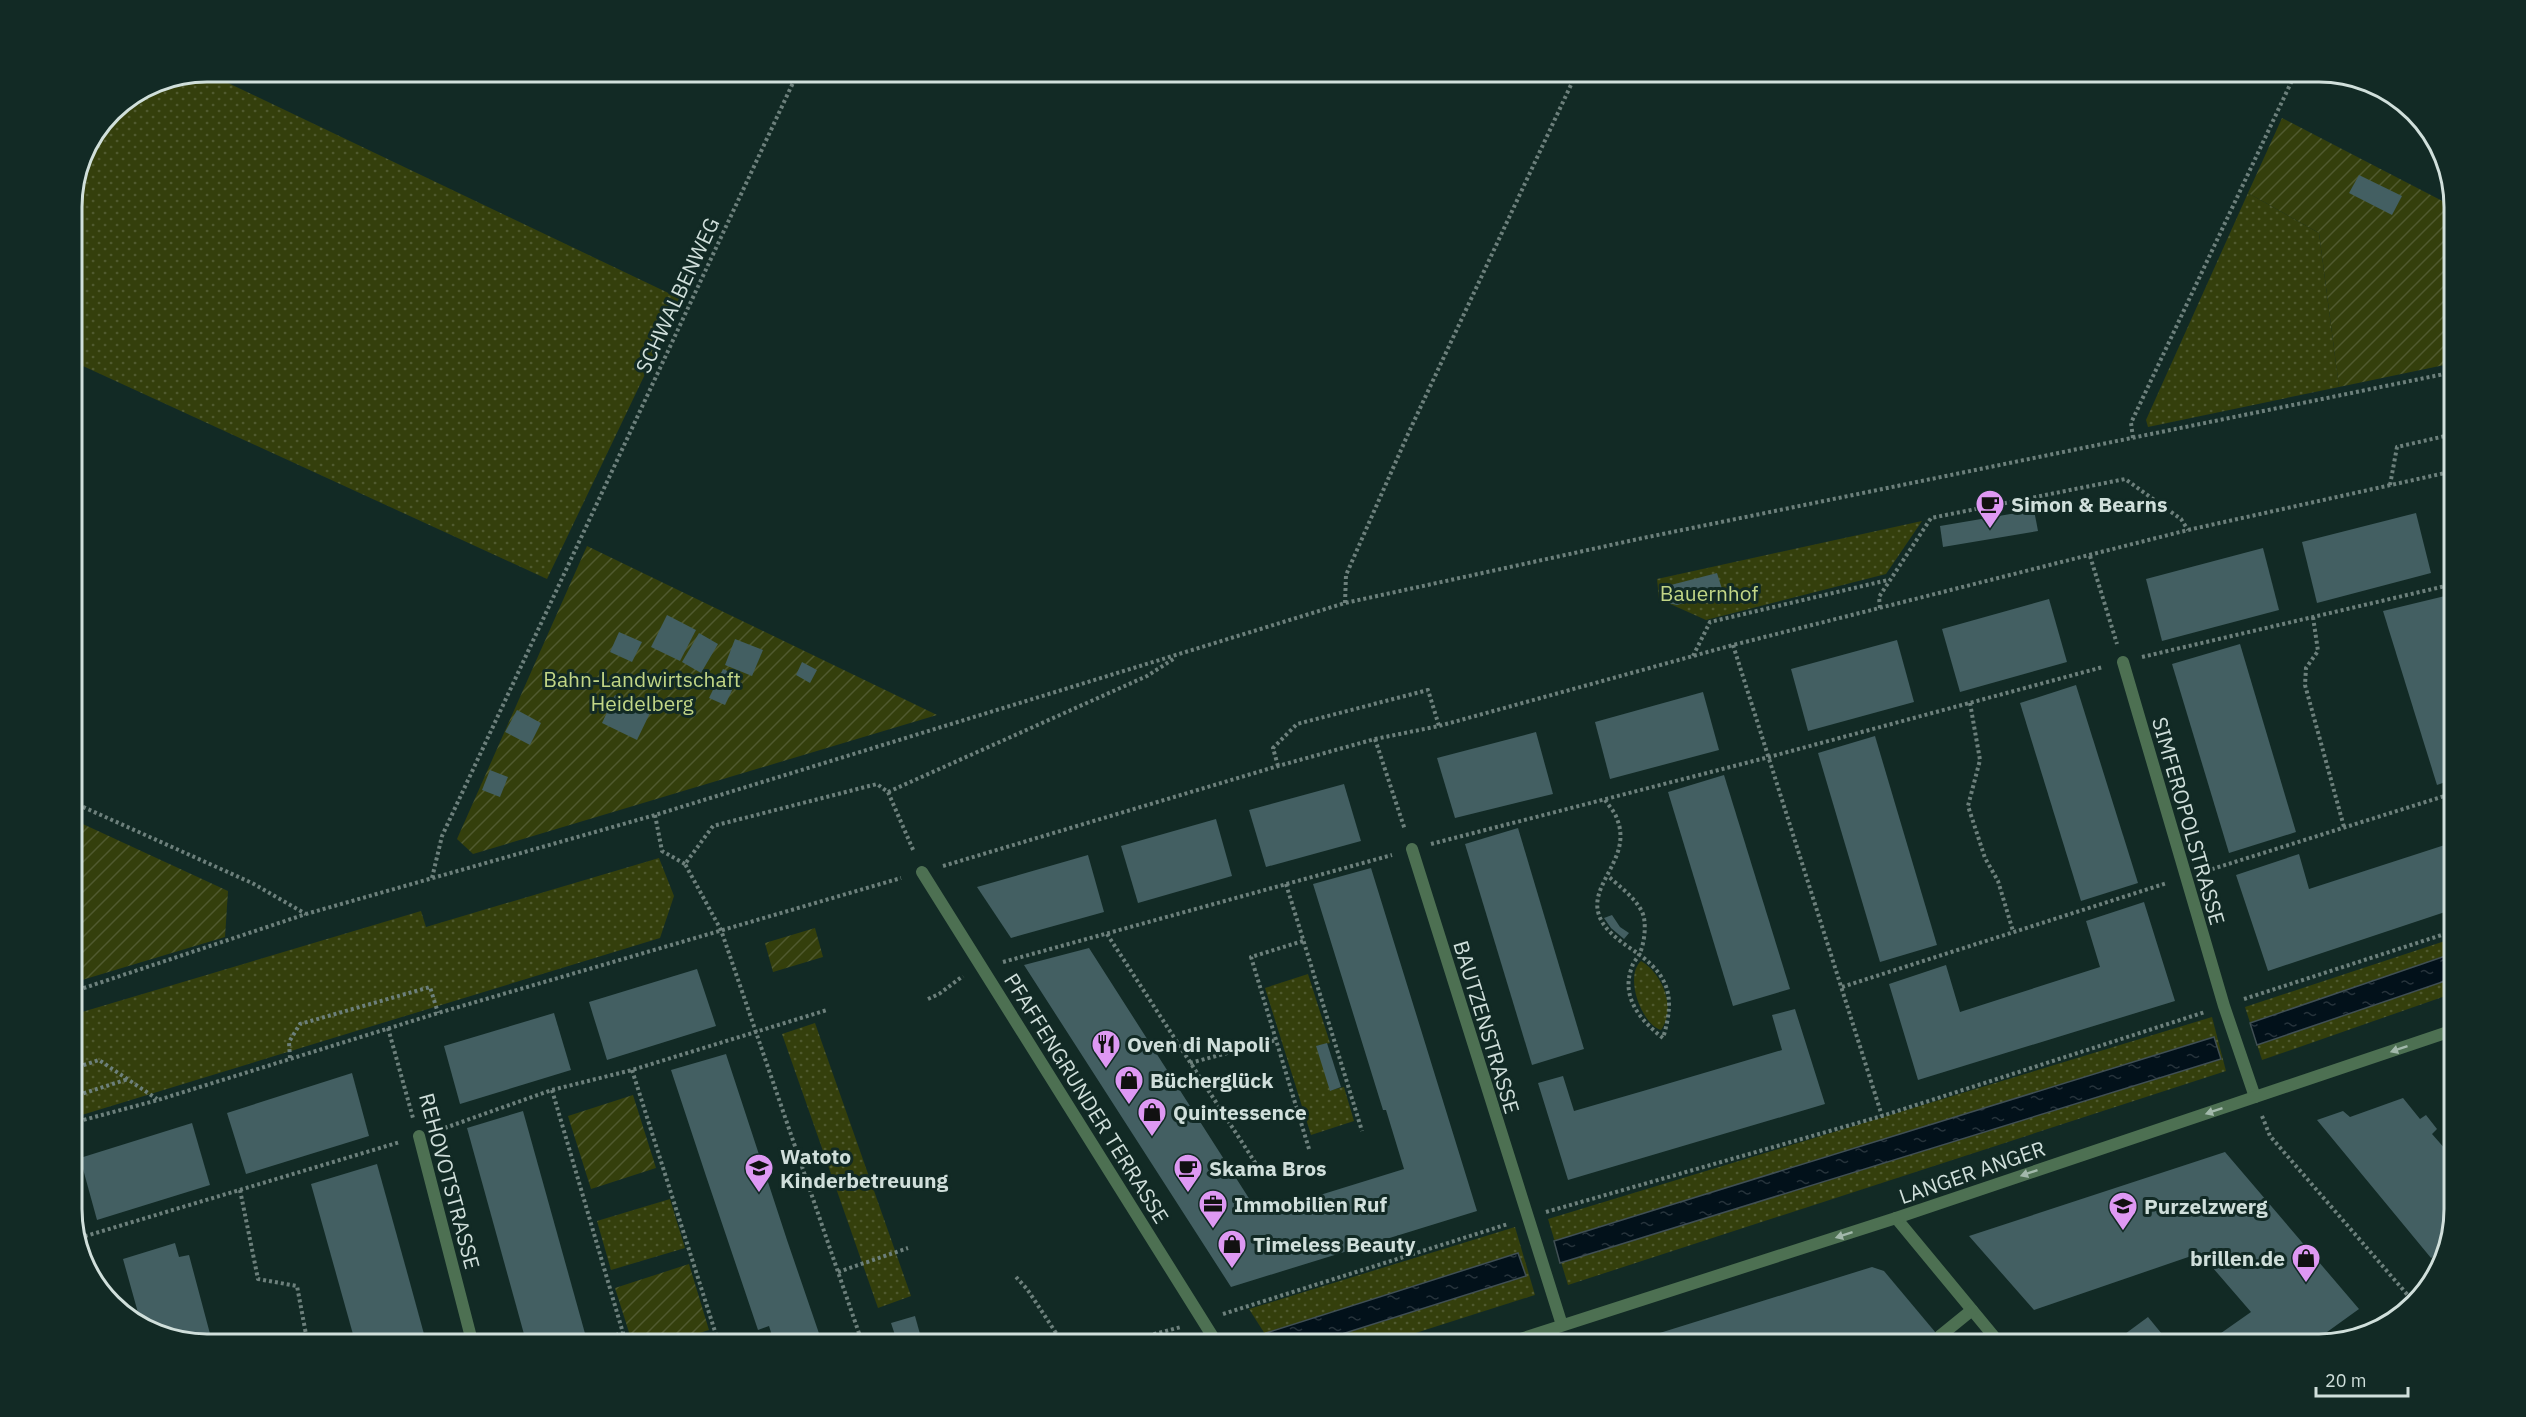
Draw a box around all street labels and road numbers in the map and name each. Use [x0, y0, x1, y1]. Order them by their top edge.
street label: SCHWALBENWEG [629, 212, 725, 378]
street label: SIMFEROPOLSTRASSE [2146, 714, 2232, 928]
street label: BAUTZENSTRASSE [1447, 937, 1527, 1117]
street label: PFAFFENGRUNDER TERRASSE [998, 968, 1176, 1228]
street label: REHOVOTSTRASSE [413, 1090, 487, 1272]
street label: LANGER ANGER [1895, 1134, 2049, 1210]

